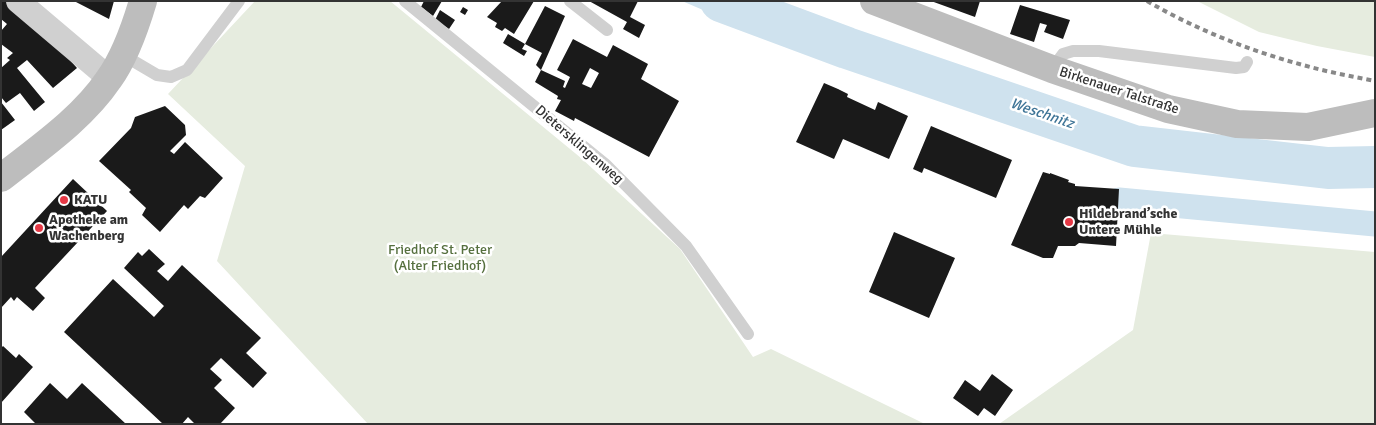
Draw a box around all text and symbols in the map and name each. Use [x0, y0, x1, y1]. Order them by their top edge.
street label: Birkenauer Talstraße [1057, 64, 1181, 118]
water label: Weschnitz [1008, 95, 1076, 133]
street label: Dietersklingenweg [531, 102, 627, 188]
place label: KATU [74, 192, 107, 208]
marker: KATU [58, 194, 70, 206]
place label: Hildebrand’sche Untere Mühle [1079, 206, 1177, 238]
place label: Apotheke am Wachenberg [49, 212, 128, 244]
marker: Hildebrand’sche Untere Mühle [1063, 216, 1075, 228]
marker: Apotheke am Wachenberg [33, 222, 45, 234]
park label: Friedhof St. Peter (Alter Friedhof) [388, 242, 492, 274]

